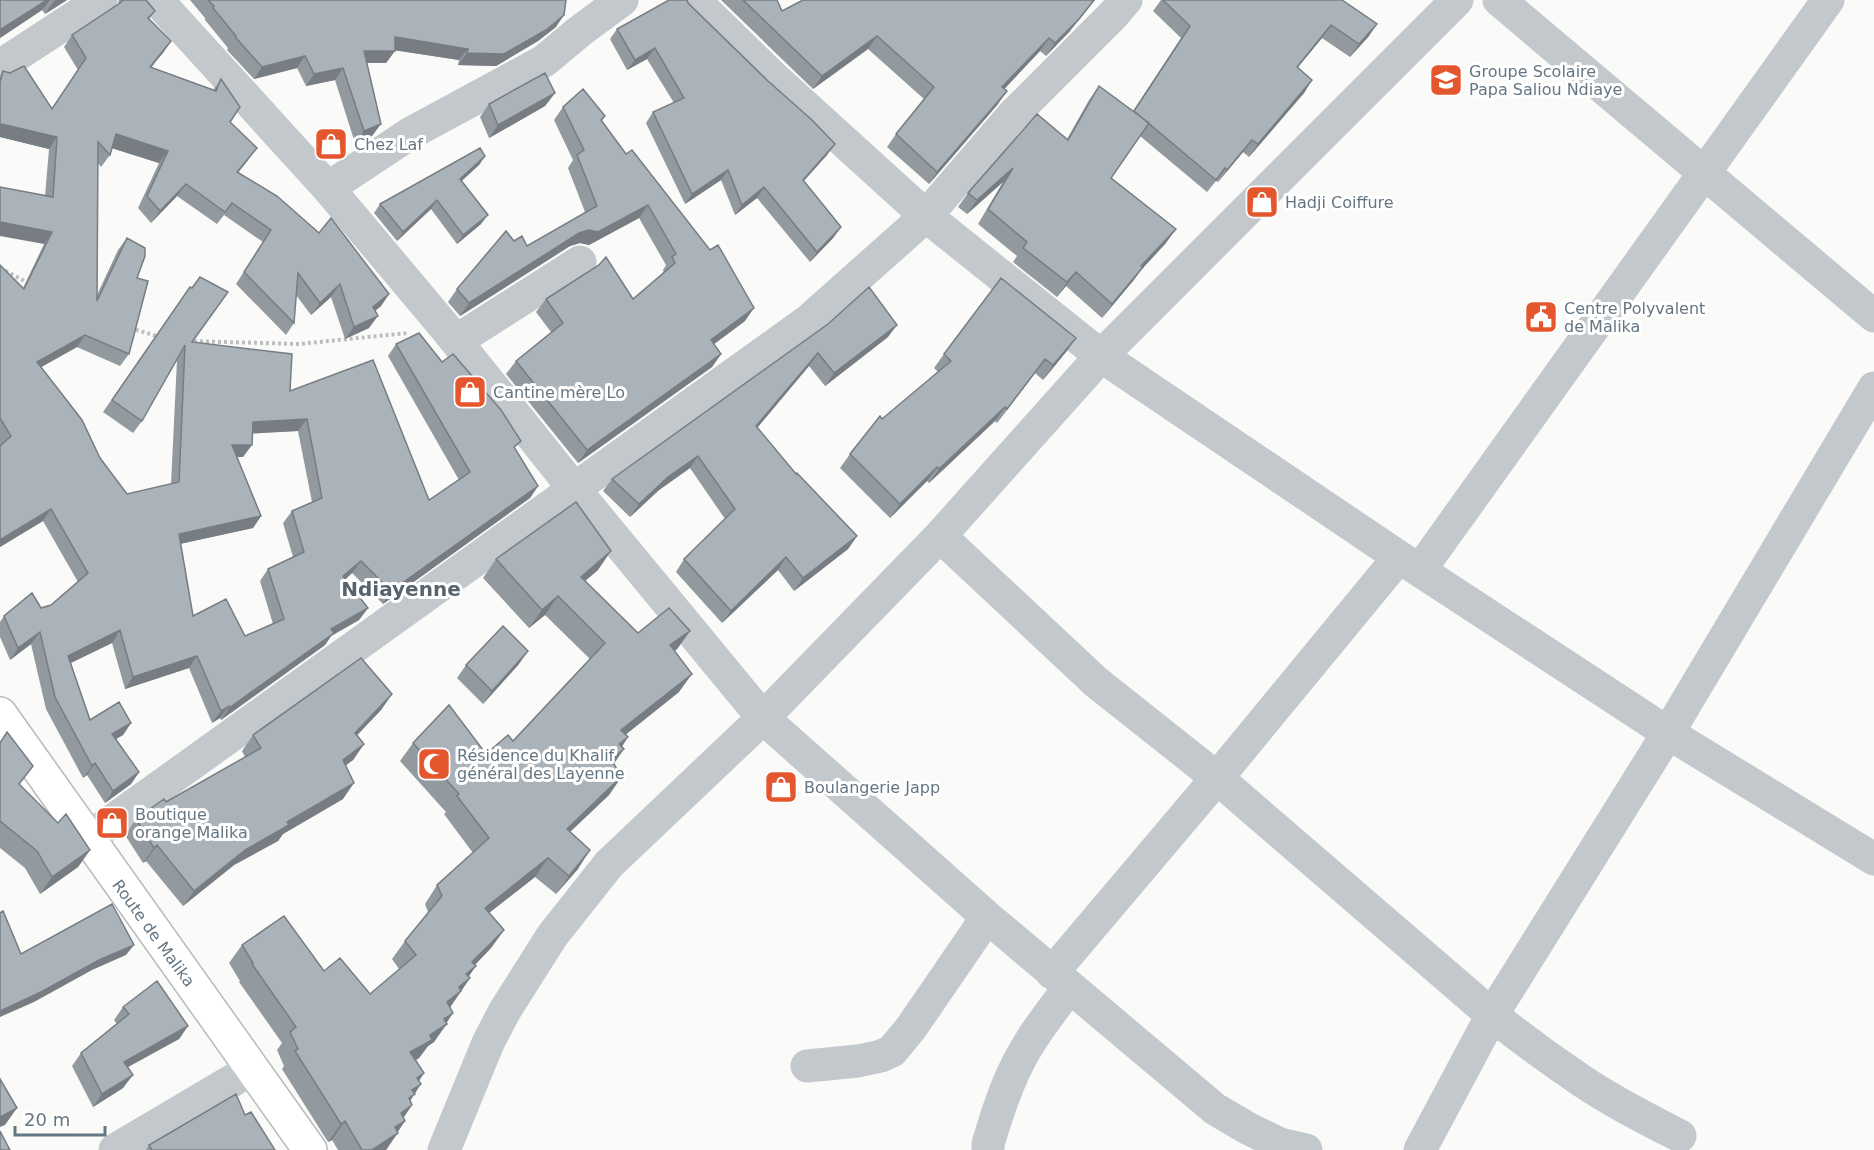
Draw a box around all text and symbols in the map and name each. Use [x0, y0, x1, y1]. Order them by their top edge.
school or university icon: Groupe Scolaire Papa Saliou Ndiaye [1428, 62, 1464, 98]
place label: Groupe Scolaire Papa Saliou Ndiaye [1469, 62, 1622, 99]
shop icon: Chez Laf [313, 126, 349, 162]
place label: Chez Laf [354, 135, 423, 154]
shop icon: Hadji Coiffure [1244, 184, 1280, 220]
place label: Hadji Coiffure [1285, 193, 1394, 212]
public building icon: Centre Polyvalent de Malika [1523, 299, 1559, 335]
place label: Centre Polyvalent de Malika [1564, 299, 1705, 336]
shop icon: Cantine mère Lo [452, 374, 488, 410]
place label: Cantine mère Lo [493, 383, 625, 402]
district label: Ndiayenne [341, 577, 461, 601]
mosque icon: Résidence du Khalif général des Layenne [416, 746, 452, 782]
place label: Résidence du Khalif général des Layenne [457, 746, 624, 783]
shop icon: Boulangerie Japp [763, 769, 799, 805]
place label: Boulangerie Japp [804, 778, 940, 797]
shop icon: Boutique orange Malika [94, 805, 130, 841]
place label: Boutique orange Malika [135, 805, 248, 842]
street label: Route de Malika [108, 876, 199, 991]
scale bar [15, 1099, 105, 1137]
text: 20 m [24, 1109, 70, 1130]

